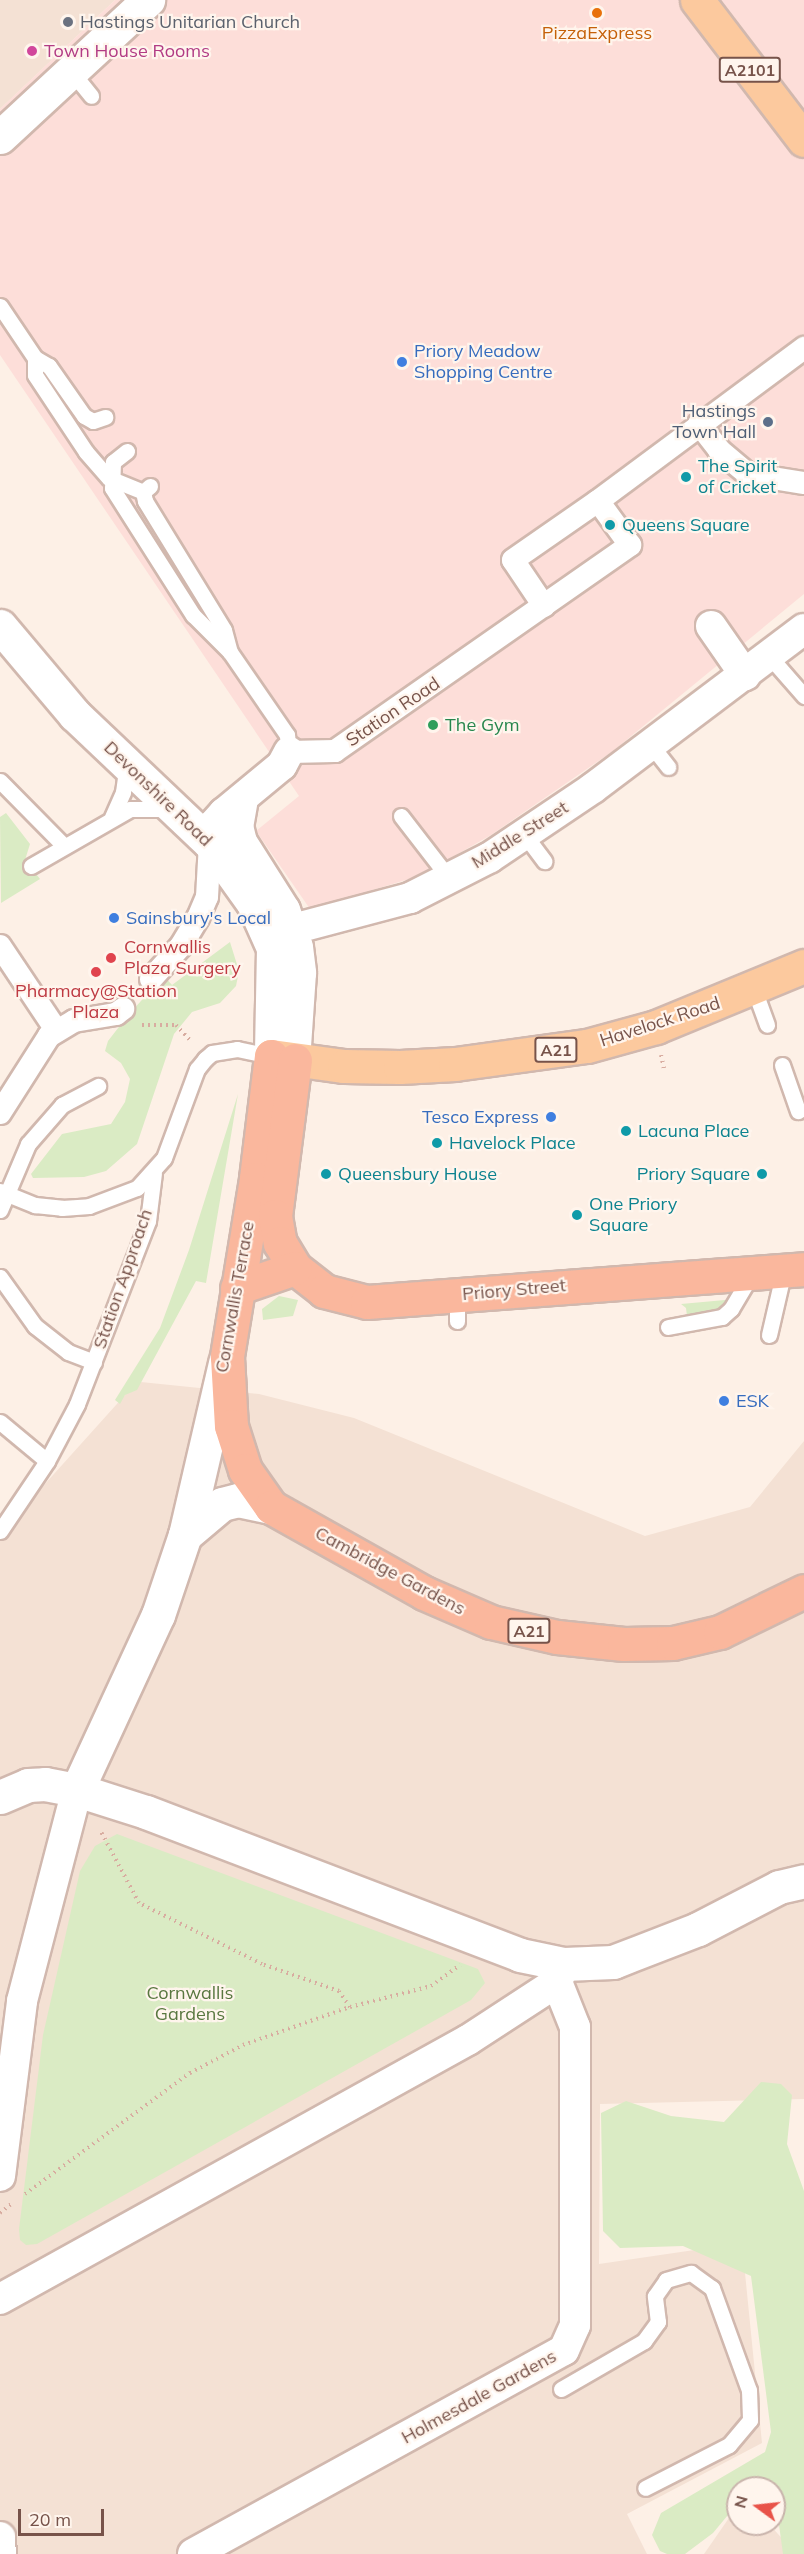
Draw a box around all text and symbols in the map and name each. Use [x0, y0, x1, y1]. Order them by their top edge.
marker: PizzaExpress [590, 6, 604, 20]
place label: Hastings Unitarian Church [80, 11, 300, 33]
marker: Hastings Unitarian Church [61, 15, 75, 29]
place label: PizzaExpress [542, 22, 652, 44]
place label: Town House Rooms [44, 40, 210, 62]
marker: Town House Rooms [25, 44, 39, 58]
road number: A2101 [718, 57, 782, 83]
place label: Priory Meadow Shopping Centre [414, 341, 553, 384]
marker: Priory Meadow Shopping Centre [395, 355, 409, 369]
place label: Hastings Town Hall [672, 401, 756, 444]
marker: Hastings Town Hall [761, 415, 775, 429]
place label: The Spirit of Cricket [698, 456, 777, 498]
marker: The Spirit of Cricket [679, 470, 693, 484]
place label: Queens Square [622, 514, 749, 536]
marker: Queens Square [603, 518, 617, 532]
street label: Station Road [342, 673, 444, 751]
place label: The Gym [445, 714, 519, 736]
marker: The Gym [426, 718, 440, 732]
street label: Devonshire Road [99, 737, 217, 851]
street label: Middle Street [468, 797, 572, 873]
place label: Sainsbury's Local [126, 907, 271, 929]
marker: Sainsbury's Local [107, 911, 121, 925]
place label: Cornwallis Plaza Surgery [124, 937, 241, 980]
marker: Cornwallis Plaza Surgery [102, 949, 120, 967]
marker: Pharmacy@Station Plaza [89, 965, 103, 979]
place label: Pharmacy@Station Plaza [15, 981, 177, 1024]
street label: Havelock Road [597, 992, 723, 1052]
road number: A21 [534, 1037, 578, 1063]
place label: Tesco Express [422, 1106, 539, 1128]
marker: Tesco Express [544, 1110, 558, 1124]
place label: Lacuna Place [638, 1120, 749, 1142]
marker: Lacuna Place [619, 1124, 633, 1138]
place label: Havelock Place [449, 1132, 575, 1154]
marker: Havelock Place [430, 1136, 444, 1150]
place label: Queensbury House [338, 1163, 497, 1185]
place label: Priory Square [637, 1163, 750, 1185]
marker: Queensbury House [319, 1167, 333, 1181]
marker: Priory Square [755, 1167, 769, 1181]
place label: One Priory Square [589, 1194, 677, 1236]
street label: Station Approach [89, 1206, 157, 1352]
marker: One Priory Square [570, 1208, 584, 1222]
street label: Cornwallis Terrace [211, 1220, 259, 1374]
street label: Priory Street [461, 1275, 567, 1305]
place label: ESK [736, 1390, 769, 1412]
marker: ESK [717, 1394, 731, 1408]
street label: Cambridge Gardens [311, 1522, 469, 1620]
road number: A21 [506, 1618, 552, 1644]
park label: Cornwallis Gardens [147, 1983, 233, 2026]
street label: Holmesdale Gardens [398, 2345, 560, 2449]
north arrow [726, 2476, 786, 2536]
text: N [729, 2493, 752, 2510]
scale bar [21, 2497, 106, 2535]
text: 20 m [29, 2508, 71, 2531]

